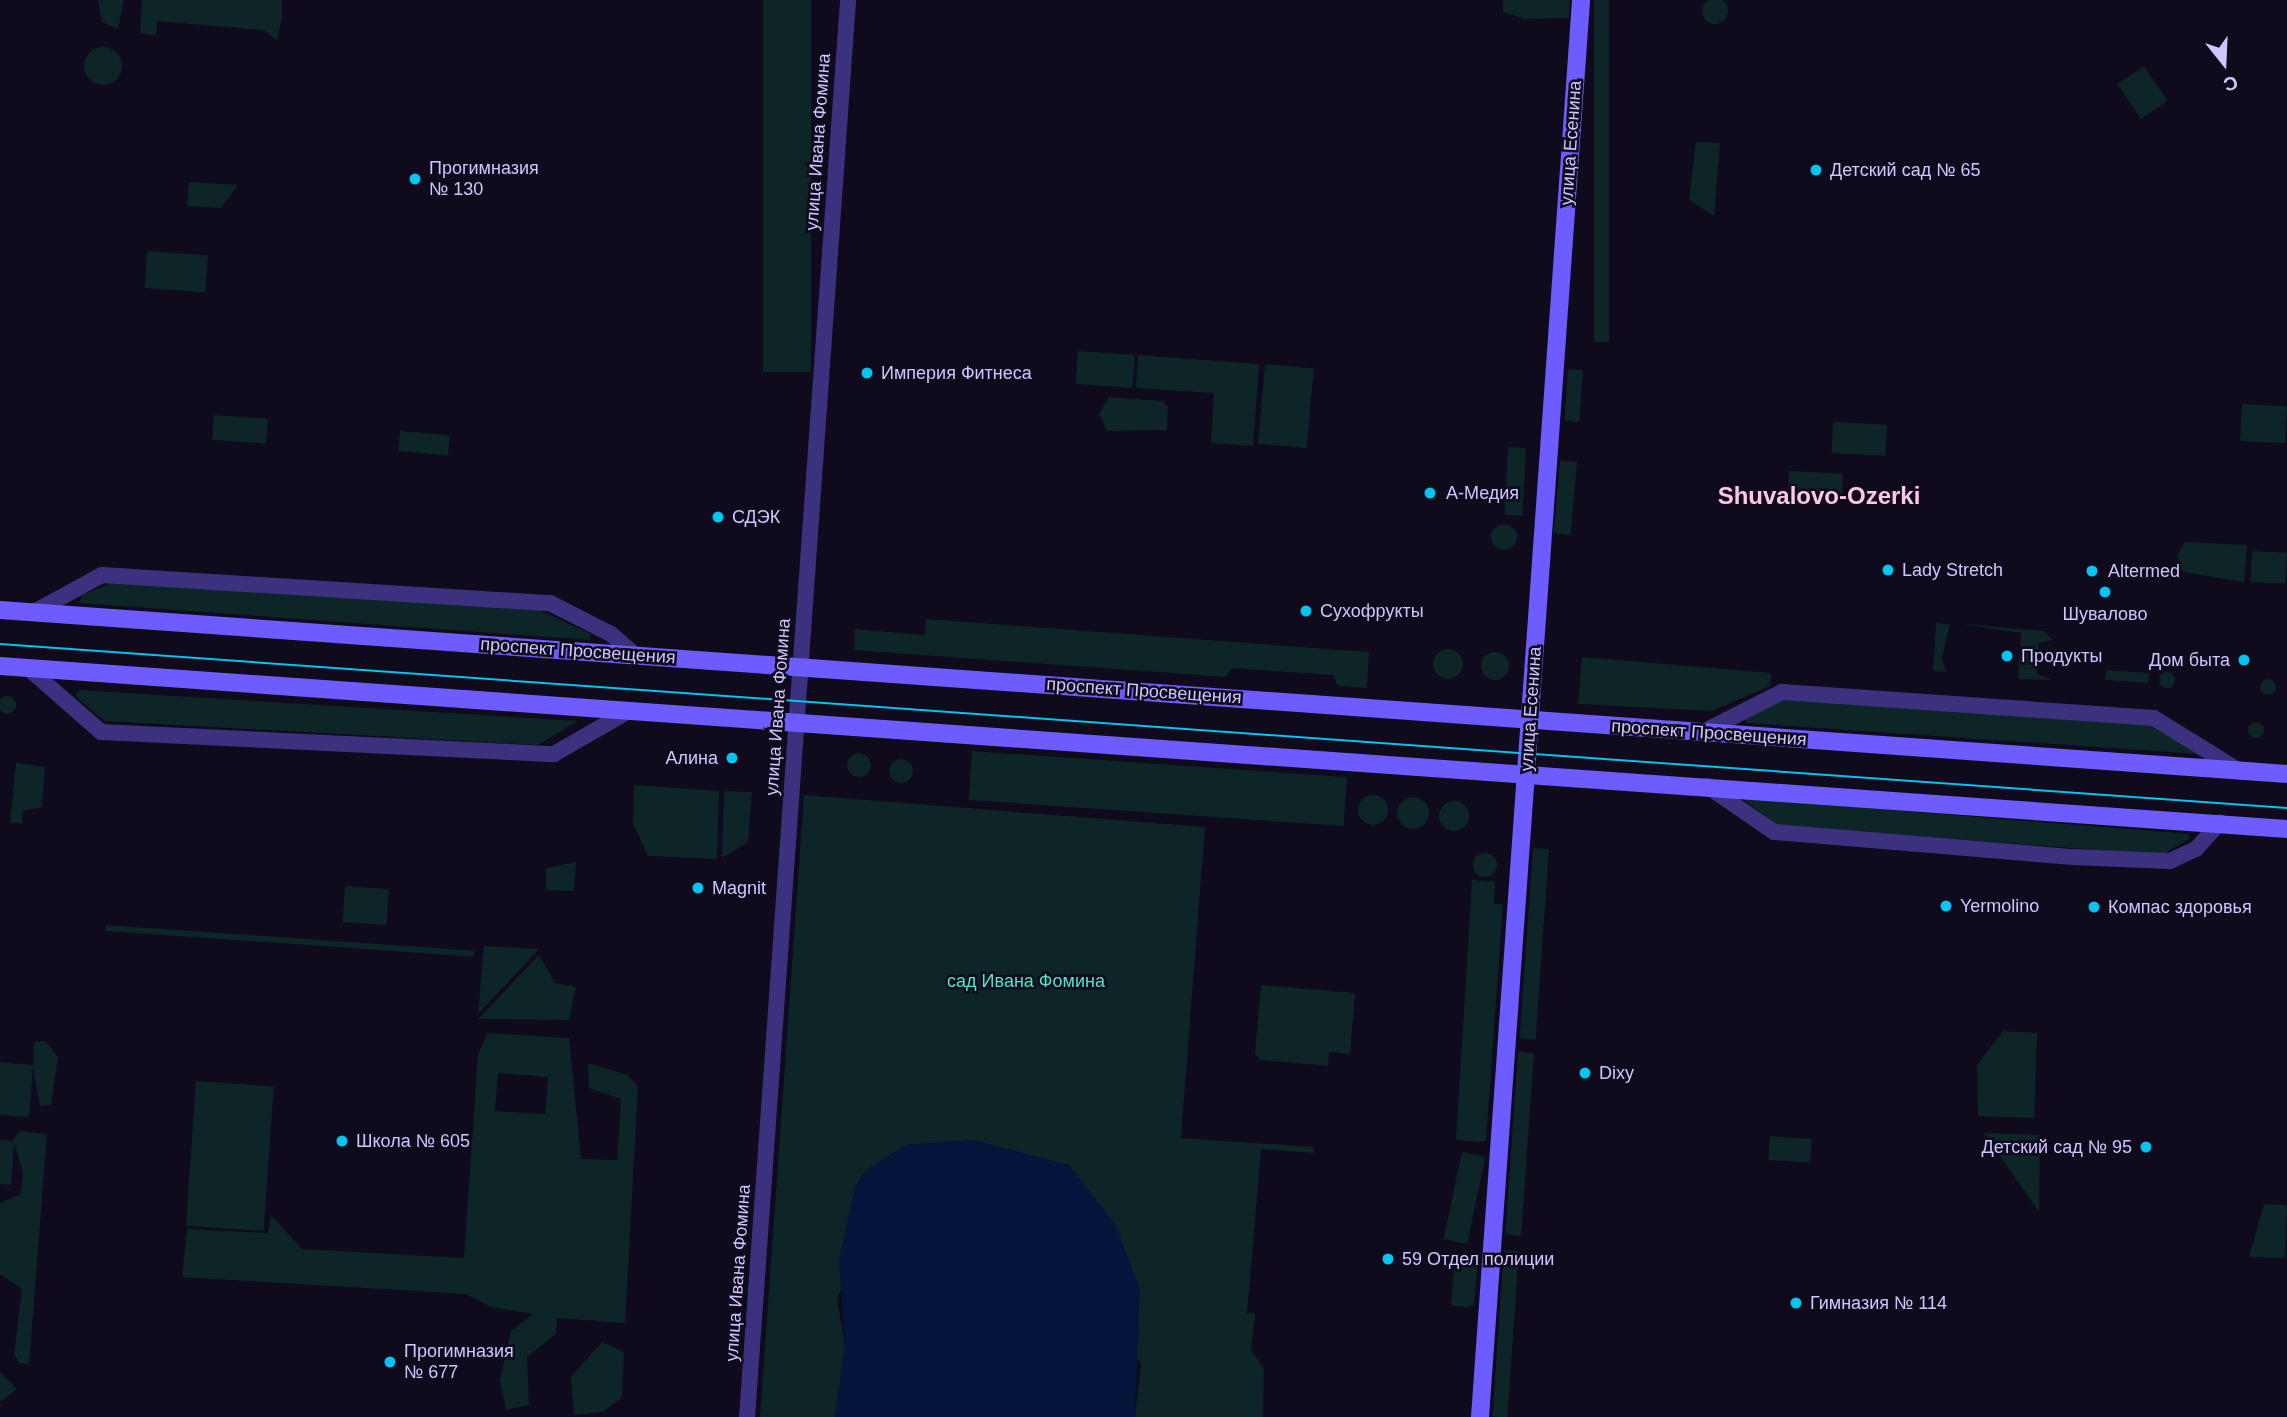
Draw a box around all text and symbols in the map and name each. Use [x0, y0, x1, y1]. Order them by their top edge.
north arrow [2189, 28, 2259, 98]
street label: улица Ивана Фомина [801, 53, 835, 231]
text: С [2221, 71, 2240, 96]
street label: улица Есенина [1556, 80, 1586, 206]
place label: Прогимназия № 130 [429, 158, 539, 200]
place label: Детский сад № 65 [1830, 159, 1980, 181]
marker: Детский сад № 65 [1808, 162, 1824, 178]
marker: Прогимназия № 130 [407, 171, 423, 187]
place label: Империя Фитнеса [881, 362, 1032, 384]
marker: Империя Фитнеса [859, 365, 875, 381]
place label: А-Медия [1446, 482, 1519, 504]
district label: Shuvalovo-Ozerki [1718, 482, 1920, 510]
marker: А-Медия [1420, 483, 1440, 503]
place label: СДЭК [732, 506, 780, 528]
marker: СДЭК [710, 509, 726, 525]
place label: Lady Stretch [1902, 559, 2003, 581]
place label: Altermed [2108, 560, 2180, 582]
marker: Altermed [2082, 561, 2102, 581]
marker: Lady Stretch [1880, 562, 1896, 578]
marker: Шувалово [2097, 584, 2113, 600]
place label: Сухофрукты [1320, 600, 1424, 622]
marker: Сухофрукты [1298, 603, 1314, 619]
place label: Шувалово [2063, 603, 2147, 625]
street label: улица Ивана Фомина [761, 618, 795, 796]
street label: проспект Просвещения [480, 633, 676, 669]
place label: Продукты [2021, 645, 2102, 667]
street label: улица Есенина [1516, 646, 1546, 772]
marker: Продукты [1999, 648, 2015, 664]
place label: Дом быта [2149, 649, 2230, 671]
marker: Дом быта [2236, 652, 2252, 668]
street label: проспект Просвещения [1046, 673, 1242, 709]
street label: проспект Просвещения [1611, 715, 1807, 751]
place label: Алина [665, 747, 718, 769]
marker: Алина [724, 750, 740, 766]
place label: Magnit [712, 877, 766, 899]
marker: Magnit [690, 880, 706, 896]
place label: Yermolino [1960, 895, 2039, 917]
place label: Компас здоровья [2108, 896, 2252, 918]
marker: Yermolino [1938, 898, 1954, 914]
marker: Компас здоровья [2086, 899, 2102, 915]
park label: сад Ивана Фомина [947, 970, 1105, 992]
place label: Dixy [1599, 1062, 1634, 1084]
marker: Dixy [1577, 1065, 1593, 1081]
place label: Школа № 605 [356, 1130, 470, 1152]
marker: Школа № 605 [334, 1133, 350, 1149]
place label: Детский сад № 95 [1982, 1136, 2132, 1158]
marker: Детский сад № 95 [2138, 1139, 2154, 1155]
street label: улица Ивана Фомина [721, 1184, 755, 1362]
place label: 59 Отдел полиции [1402, 1248, 1554, 1270]
marker: 59 Отдел полиции [1380, 1251, 1396, 1267]
place label: Гимназия № 114 [1810, 1292, 1947, 1314]
marker: Гимназия № 114 [1788, 1295, 1804, 1311]
place label: Прогимназия № 677 [404, 1341, 514, 1384]
marker: Прогимназия № 677 [382, 1354, 398, 1370]

